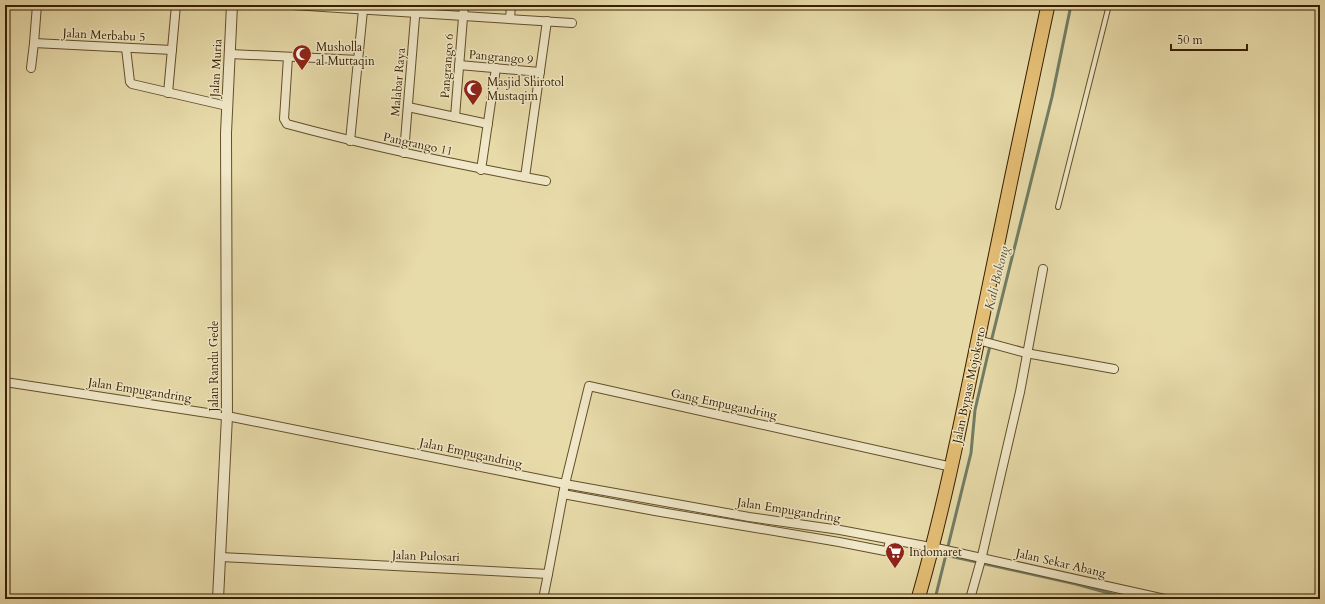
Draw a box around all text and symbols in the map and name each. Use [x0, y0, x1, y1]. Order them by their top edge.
street label: Jalan Merbabu 5 [60, 25, 146, 45]
scale bar [1171, 26, 1247, 52]
text: 50 m [1177, 32, 1204, 48]
street label: Pangrango 6 [437, 33, 457, 99]
street label: Jalan Muria [206, 38, 226, 100]
place label: Musholla al Muttaqin [316, 39, 375, 69]
mosque icon: Musholla al Muttaqin [291, 43, 313, 71]
street label: Malabar Raya [387, 46, 409, 117]
street label: Pangrango 9 [468, 46, 534, 68]
place label: Masjid Shirotol Mustaqim [487, 74, 564, 104]
mosque icon: Masjid Shirotol Mustaqim [462, 78, 484, 106]
street label: Pangrango 11 [382, 129, 454, 159]
water label: Kali Bokong [980, 244, 1014, 312]
street label: Jalan Randu Gede [206, 321, 222, 413]
street label: Jalan Bypass Mojokerto [948, 325, 989, 447]
street label: Jalan Empugandring [85, 374, 193, 406]
street label: Gang Empugandring [669, 385, 779, 423]
street label: Jalan Empugandring [416, 434, 524, 472]
street label: Jalan Empugandring [734, 494, 842, 526]
supermarket icon: Indomaret [884, 541, 906, 569]
place label: Indomaret [909, 544, 962, 560]
street label: Jalan Sekar Abang [1012, 544, 1108, 581]
street label: Jalan Pulosari [390, 547, 461, 565]

